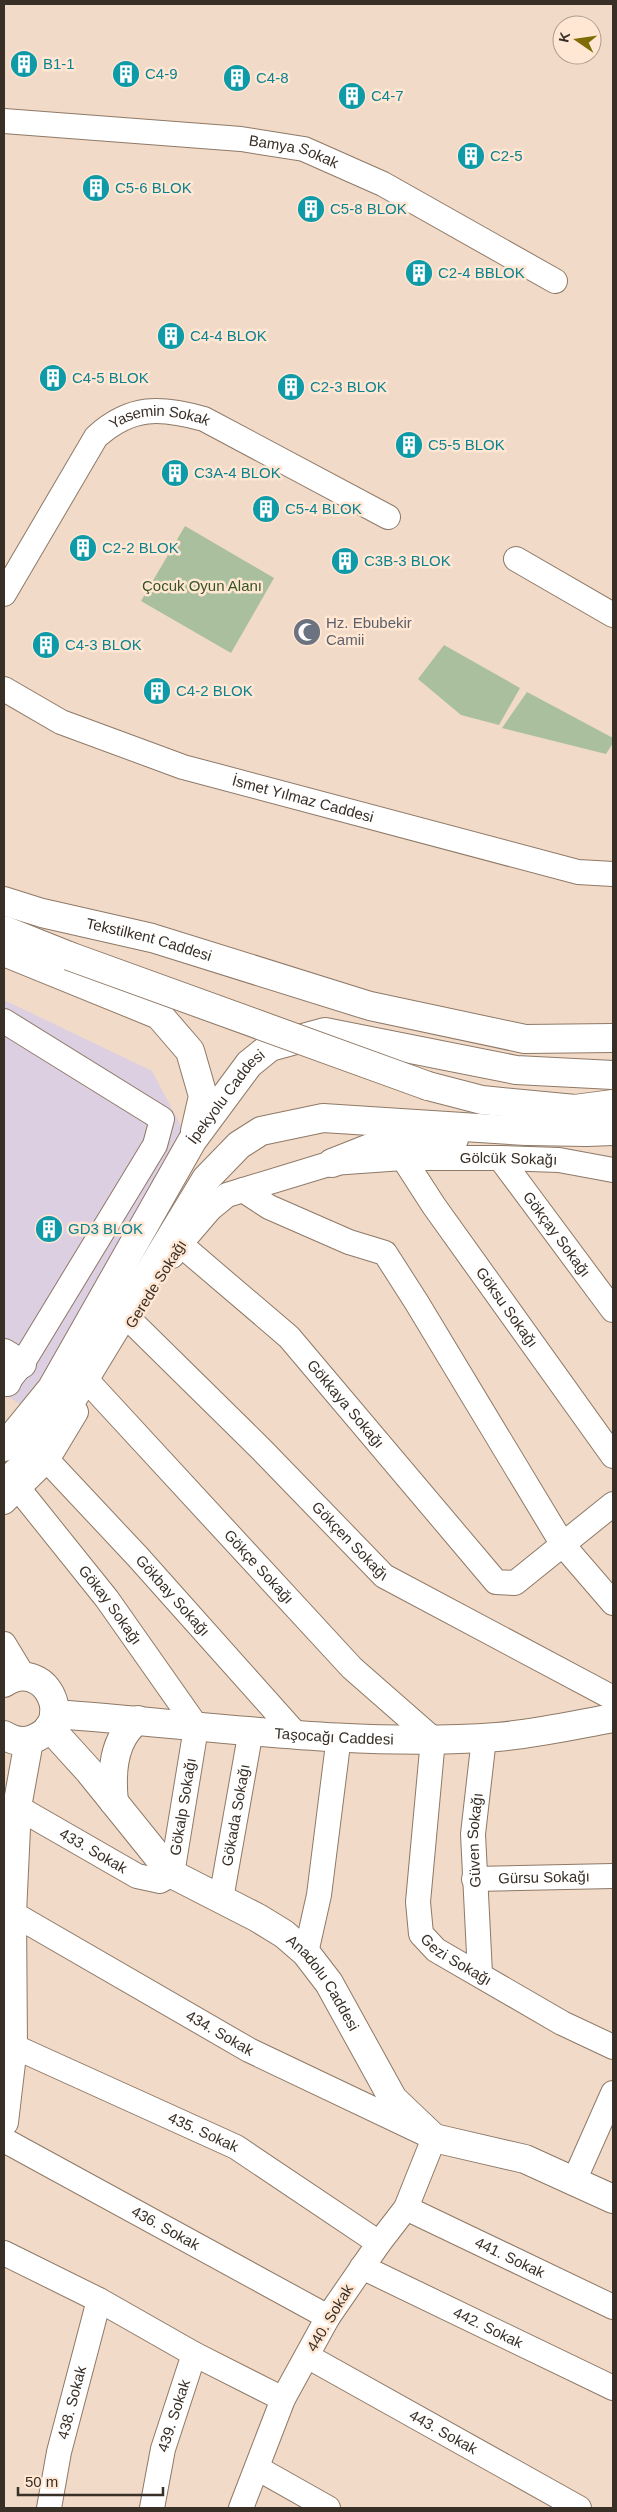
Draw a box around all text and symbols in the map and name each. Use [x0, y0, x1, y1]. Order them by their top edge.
north arrow [552, 15, 602, 65]
text: K [555, 30, 573, 44]
building icon: B1-1 [9, 49, 39, 79]
place label: B1-1 [43, 55, 75, 72]
building icon: C4-9 [111, 59, 141, 89]
building icon: C4-8 [222, 63, 252, 93]
place label: C4-9 [145, 65, 178, 82]
place label: C4-8 [256, 69, 289, 86]
building icon: C4-7 [337, 81, 367, 111]
place label: C4-7 [371, 87, 404, 104]
street label: Bamya Sokak [248, 131, 342, 171]
building icon: C2-5 [456, 141, 486, 171]
place label: C2-5 [490, 147, 523, 164]
building icon: C5-6 BLOK [81, 173, 111, 203]
place label: C5-6 BLOK [115, 179, 192, 196]
building icon: C5-8 BLOK [296, 194, 326, 224]
place label: C5-8 BLOK [330, 200, 407, 217]
building icon: C2-4 BBLOK [404, 258, 434, 288]
place label: C2-4 BBLOK [438, 264, 525, 281]
building icon: C4-4 BLOK [156, 321, 186, 351]
place label: C4-4 BLOK [190, 327, 267, 344]
building icon: C4-5 BLOK [38, 363, 68, 393]
place label: C4-5 BLOK [72, 369, 149, 386]
building icon: C2-3 BLOK [276, 372, 306, 402]
place label: C2-3 BLOK [310, 378, 387, 395]
street label: Yasemin Sokak [106, 402, 214, 432]
building icon: C5-5 BLOK [394, 430, 424, 460]
place label: C5-5 BLOK [428, 436, 505, 453]
building icon: C3A-4 BLOK [160, 458, 190, 488]
place label: C3A-4 BLOK [194, 464, 281, 481]
building icon: C5-4 BLOK [251, 494, 281, 524]
place label: C5-4 BLOK [285, 500, 362, 517]
building icon: C2-2 BLOK [68, 533, 98, 563]
place label: C2-2 BLOK [102, 539, 179, 556]
building icon: C3B-3 BLOK [330, 546, 360, 576]
place label: C3B-3 BLOK [364, 552, 451, 569]
park label: Çocuk Oyun Alanı [142, 577, 262, 594]
place label: Hz. Ebubekir Camii [326, 614, 412, 648]
mosque icon: Hz. Ebubekir Camii [292, 617, 322, 647]
building icon: C4-3 BLOK [31, 630, 61, 660]
place label: C4-3 BLOK [65, 636, 142, 653]
building icon: C4-2 BLOK [142, 676, 172, 706]
place label: C4-2 BLOK [176, 682, 253, 699]
street label: İsmet Yılmaz Caddesi [230, 771, 376, 825]
street label: Tekstilkent Caddesi [85, 914, 214, 964]
street label: İpekyolu Caddesi [184, 1046, 268, 1147]
street label: Gölcük Sokağı [460, 1149, 558, 1168]
street label: Gökçay Sokağı [520, 1188, 594, 1280]
building icon: GD3 BLOK [34, 1214, 64, 1244]
place label: GD3 BLOK [68, 1220, 143, 1237]
street label: Gerede Sokağı [122, 1236, 190, 1331]
street label: Göksu Sokağı [473, 1264, 541, 1350]
street label: Gökkaya Sokağı [304, 1356, 388, 1451]
street label: Gökçen Sokağı [309, 1498, 390, 1584]
street label: Gökçe Sokağı [221, 1526, 297, 1607]
street label: Gökbay Sokağı [132, 1552, 213, 1639]
street label: Gökay Sokağı [75, 1562, 145, 1648]
street label: Taşocağı Caddesi [274, 1724, 394, 1748]
street label: Gökalp Sokağı [166, 1757, 199, 1857]
street label: Gökada Sokağı [218, 1763, 253, 1868]
street label: Güven Sokağı [464, 1792, 486, 1888]
street label: 433. Sokak [57, 1824, 131, 1877]
street label: Gürsu Sokağı [498, 1868, 590, 1886]
street label: Gezi Sokağı [417, 1930, 495, 1988]
street label: Anadolu Caddesi [283, 1931, 363, 2034]
street label: 434. Sokak [183, 2007, 257, 2059]
street label: 435. Sokak [166, 2109, 242, 2155]
street label: 436. Sokak [129, 2202, 203, 2253]
street label: 441. Sokak [472, 2233, 548, 2281]
street label: 440. Sokak [303, 2281, 356, 2354]
street label: 442. Sokak [451, 2303, 526, 2352]
street label: 438. Sokak [54, 2363, 89, 2441]
street label: 439. Sokak [154, 2377, 193, 2454]
street label: 443. Sokak [407, 2406, 481, 2458]
scale bar [18, 2464, 162, 2496]
text: 50 m [25, 2473, 58, 2490]

